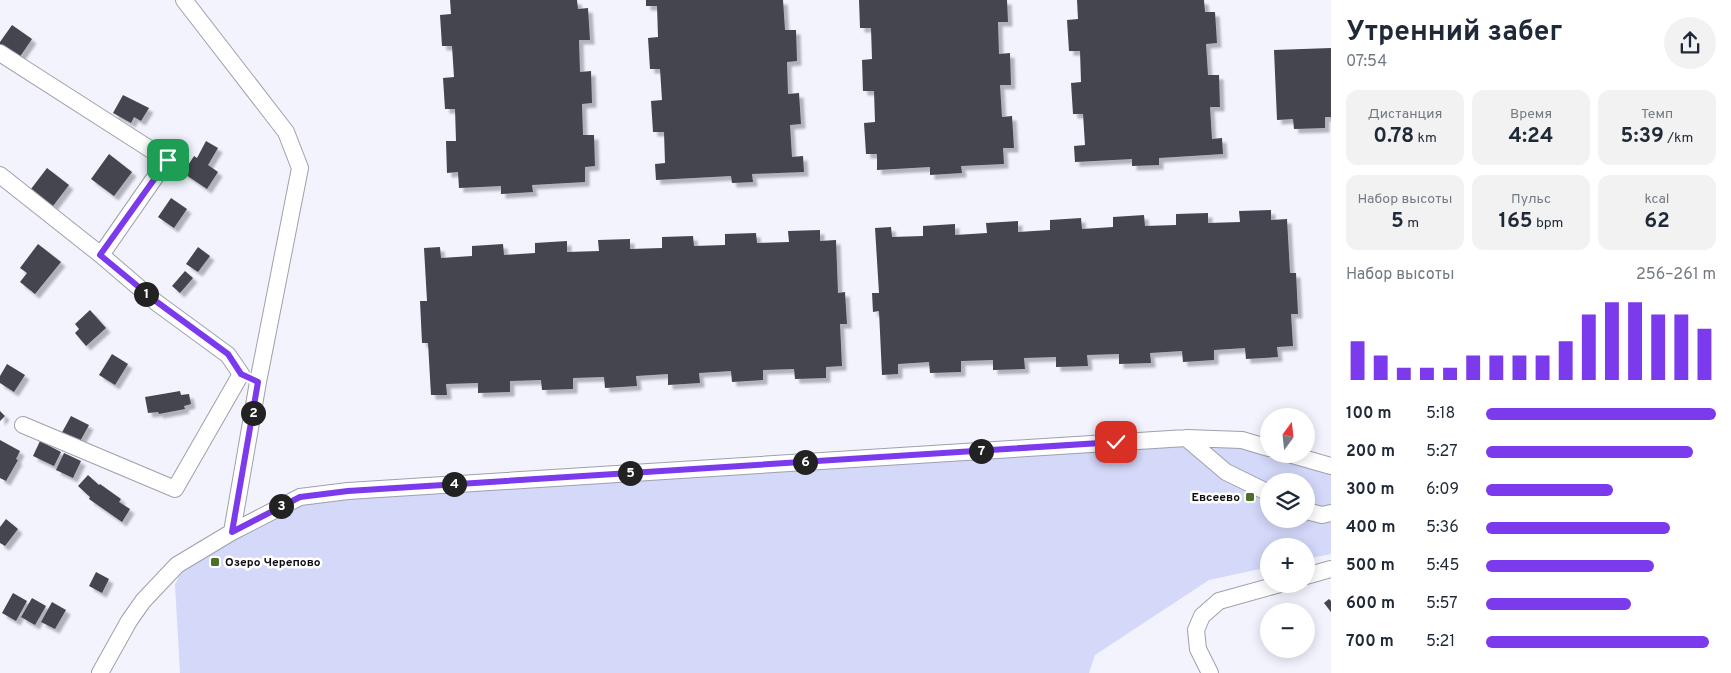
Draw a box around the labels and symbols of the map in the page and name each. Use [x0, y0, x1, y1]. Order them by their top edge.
pin [147, 139, 189, 181]
pin: 1 [134, 282, 158, 306]
pin: 2 [240, 400, 266, 426]
north arrow [1260, 408, 1315, 462]
pin [1095, 421, 1137, 463]
pin: 7 [968, 438, 994, 464]
pin: 6 [792, 450, 818, 474]
pin: 5 [618, 460, 642, 486]
pin: 4 [442, 472, 466, 496]
place label: Евсеево [1191, 490, 1240, 506]
marker: Евсеево [1244, 491, 1256, 503]
pin: 3 [268, 494, 294, 518]
place label: Озеро Черепово [225, 555, 321, 571]
marker: Озеро Черепово [209, 556, 221, 568]

